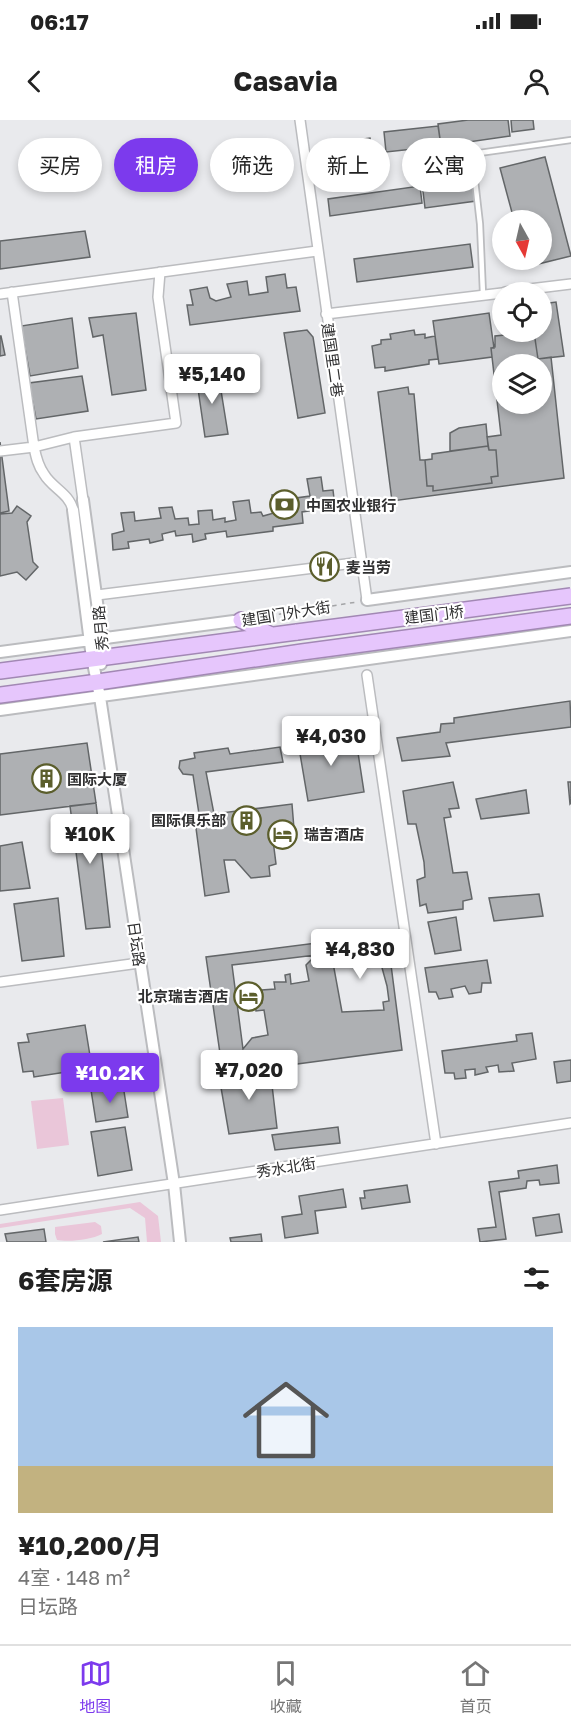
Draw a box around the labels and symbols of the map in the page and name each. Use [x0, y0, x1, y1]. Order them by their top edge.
north arrow [492, 210, 552, 270]
street label: 建国里二巷 [319, 322, 347, 398]
pin: ¥5,140 [163, 354, 261, 405]
bank icon: 中国农业银行 [269, 489, 301, 521]
place label: 中国农业银行 [306, 496, 396, 514]
restaurant icon: 麦当劳 [309, 551, 341, 583]
place label: 麦当劳 [346, 558, 391, 576]
street label: 建国门外大街 [240, 597, 332, 629]
street label: 建国门桥 [403, 601, 465, 627]
street label: 秀月路 [89, 605, 111, 651]
pin: ¥4,030 [282, 716, 380, 767]
building icon: 国际大厦 [30, 763, 62, 795]
place label: 国际大厦 [67, 770, 127, 788]
building icon: 国际俱乐部 [231, 804, 263, 836]
place label: 国际俱乐部 [151, 811, 226, 829]
pin: ¥10K [54, 814, 126, 865]
hotel icon: 瑞吉酒店 [267, 818, 299, 850]
place label: 瑞吉酒店 [304, 825, 364, 843]
street label: 日坛路 [125, 920, 149, 968]
pin: ¥4,830 [311, 929, 409, 980]
hotel icon: 北京瑞吉酒店 [233, 980, 265, 1012]
place label: 北京瑞吉酒店 [138, 987, 228, 1005]
pin: ¥7,020 [200, 1050, 298, 1101]
pin: ¥10.2K [61, 1053, 159, 1104]
street label: 秀水北街 [255, 1153, 317, 1181]

